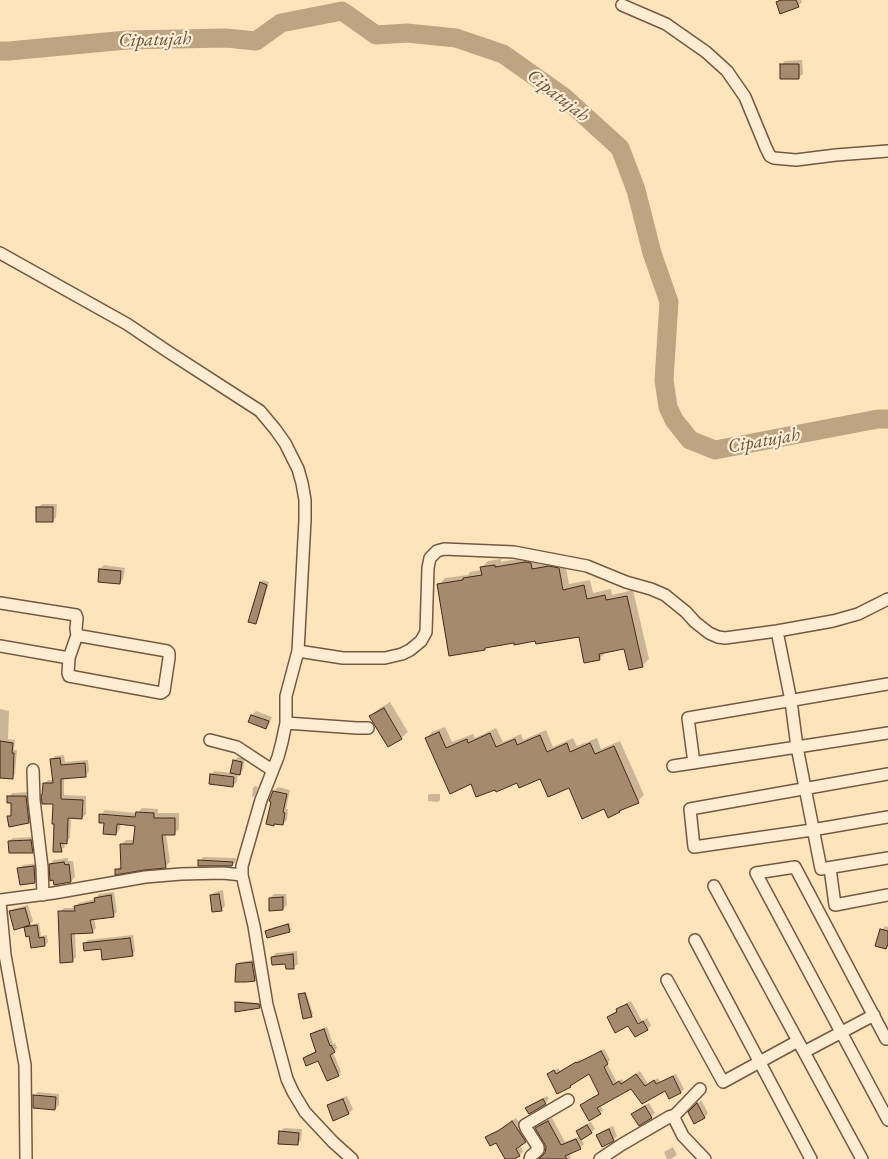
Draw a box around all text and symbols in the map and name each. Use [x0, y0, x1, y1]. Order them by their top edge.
water label: Cipatujah [118, 27, 192, 53]
water label: Cipatujah [522, 65, 594, 127]
water label: Cipatujah [726, 423, 802, 459]

